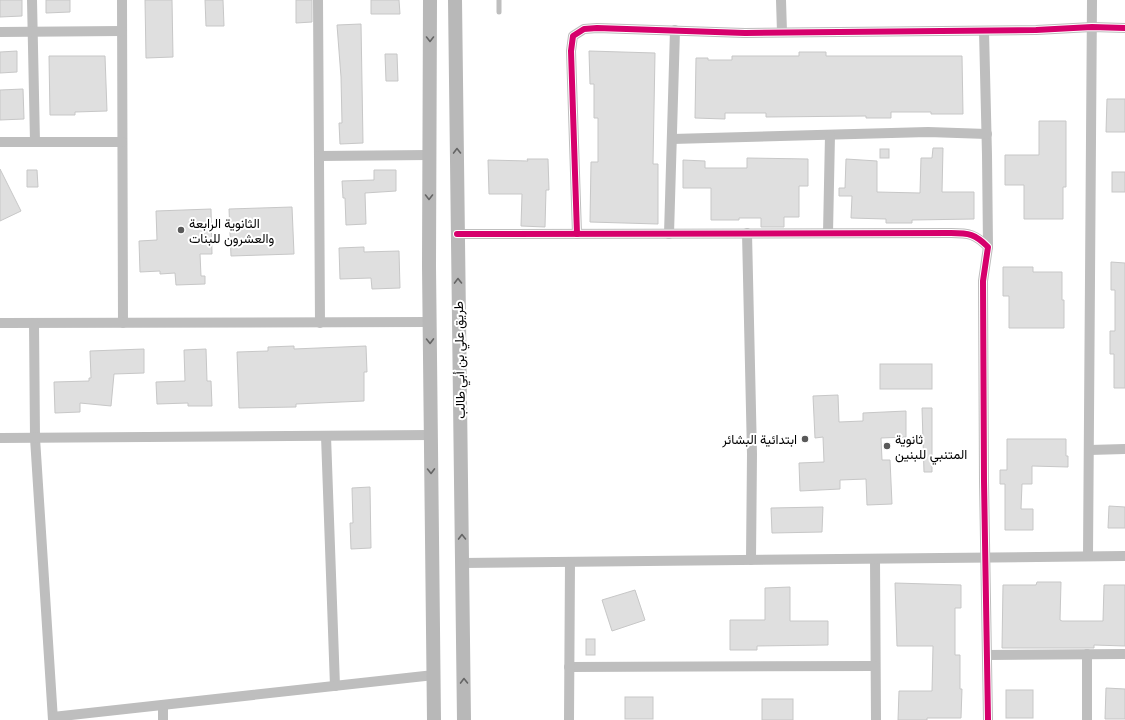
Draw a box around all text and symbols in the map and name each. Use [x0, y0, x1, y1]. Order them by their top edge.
one-way arrow [426, 36, 434, 42]
one-way arrow [453, 148, 461, 154]
one-way arrow [425, 194, 433, 200]
place label: الثانوية الرابعة والعشرون للبنات [189, 215, 274, 247]
marker: الثانوية الرابعة والعشرون للبنات [176, 225, 186, 235]
one-way arrow [454, 278, 462, 284]
street label: طريق علي بن أبي طالب [450, 301, 471, 419]
one-way arrow [426, 338, 434, 344]
place label: ابتدائية البشائر [721, 431, 797, 448]
place label: ثانوية المتنبي للبنين [895, 431, 967, 465]
marker: ابتدائية البشائر [800, 434, 810, 444]
marker: ثانوية المتنبي للبنين [882, 441, 892, 451]
one-way arrow [427, 468, 435, 474]
one-way arrow [457, 534, 466, 540]
one-way arrow [460, 678, 468, 684]

